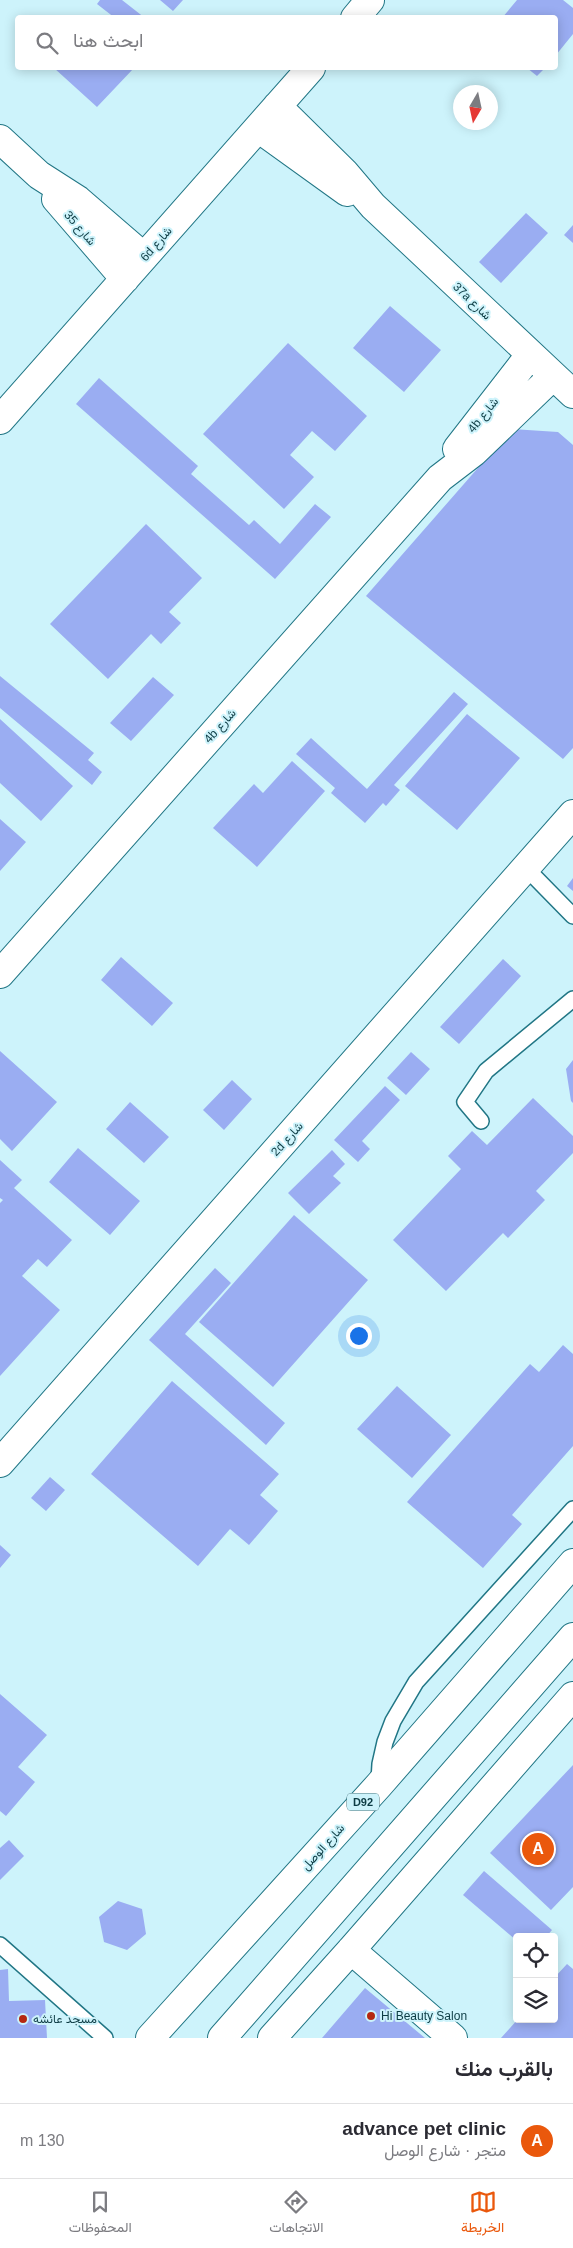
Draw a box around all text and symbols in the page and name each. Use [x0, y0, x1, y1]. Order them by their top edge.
search box [15, 15, 558, 70]
icon: search [33, 29, 61, 57]
text: ابحث هنا [73, 30, 143, 51]
north arrow [453, 85, 498, 130]
street label: شارع 35 [60, 208, 99, 249]
street label: 6d شارع [137, 224, 176, 265]
street label: 37a شارع [449, 279, 494, 324]
street label: 4b شارع [465, 395, 503, 437]
street label: 4b شارع [201, 706, 240, 747]
street label: 2d شارع [268, 1119, 307, 1160]
your location [346, 1323, 372, 1349]
road number: D92 [347, 1794, 379, 1810]
street label: شارع الوصل [299, 1821, 349, 1874]
pin: A [522, 1830, 554, 1868]
map controls [513, 1933, 558, 2023]
button: locate [513, 1933, 558, 1978]
button: layers [513, 1978, 558, 2023]
place label: Hi Beauty Salon [381, 2009, 467, 2023]
marker: Hi Beauty Salon [365, 2010, 377, 2022]
place label: مسجد عائشه [33, 2012, 97, 2026]
marker: مسجد عائشه [17, 2013, 29, 2025]
text: بالقرب منك [455, 2057, 553, 2080]
text: advance pet clinic [342, 2118, 506, 2139]
text: 130 m [20, 2132, 64, 2149]
text: A [531, 2132, 543, 2149]
text: متجر · شارع الوصل [384, 2142, 506, 2159]
tab: المحفوظات [69, 2188, 132, 2240]
tab: الاتجاهات [269, 2188, 324, 2240]
tab: الخريطة [461, 2188, 504, 2240]

